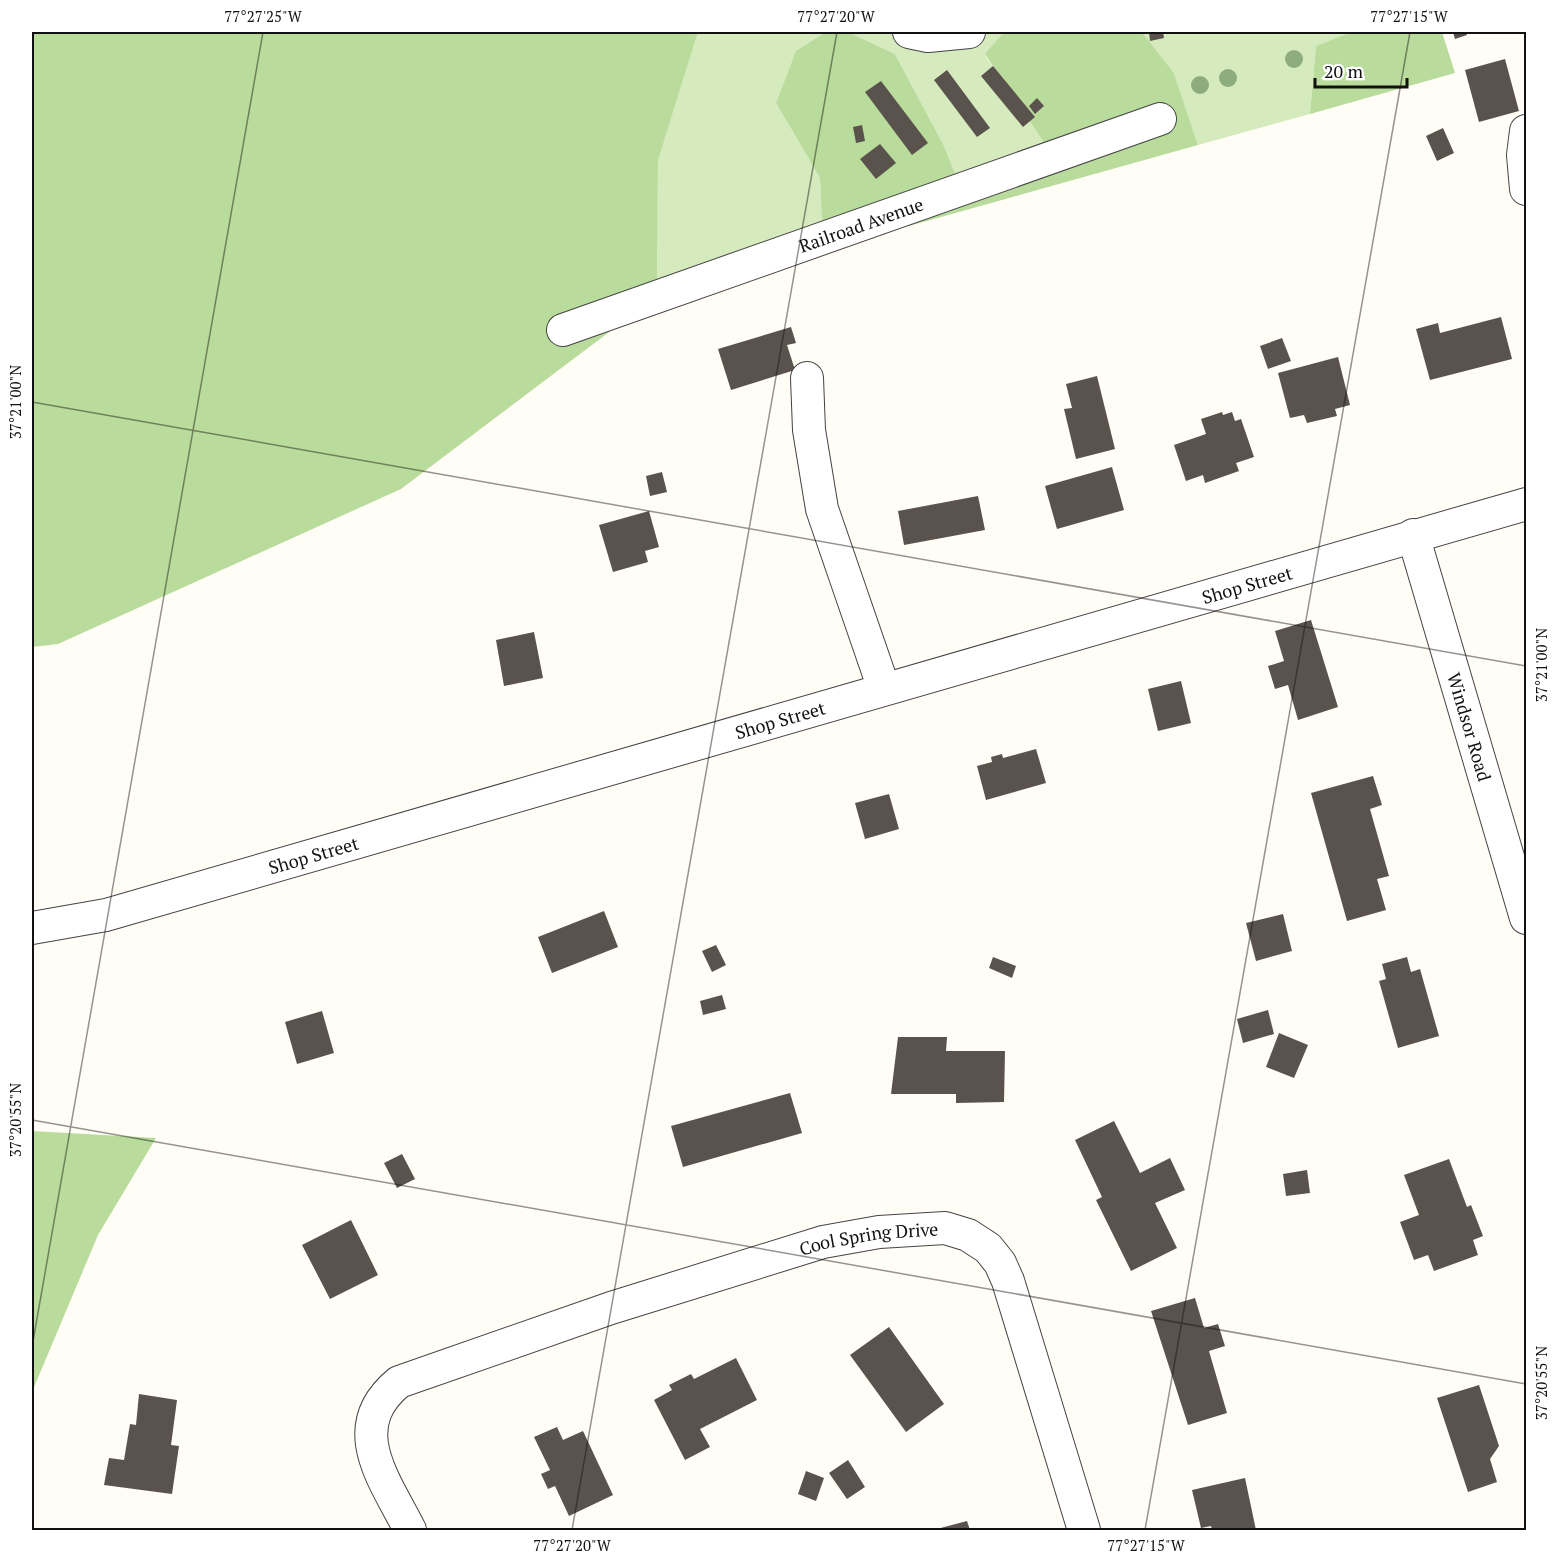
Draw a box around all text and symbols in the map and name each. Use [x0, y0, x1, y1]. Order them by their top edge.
text: 77°27'25"W [224, 6, 303, 26]
text: 77°27'20"W [797, 6, 876, 26]
text: 77°27'15"W [1370, 6, 1449, 26]
scale bar [1315, 51, 1406, 89]
text: 20 m [1324, 59, 1364, 83]
street label: Railroad Avenue [795, 192, 926, 258]
text: 37°21'00"N [5, 365, 25, 439]
street label: Shop Street [1199, 560, 1295, 609]
text: 37°21'00"N [1531, 628, 1551, 702]
street label: Windsor Road [1442, 670, 1497, 784]
street label: Shop Street [732, 695, 828, 744]
street label: Shop Street [265, 830, 362, 879]
text: 37°20'55"N [5, 1083, 25, 1157]
street label: Cool Spring Drive [796, 1216, 939, 1261]
text: 37°20'55"N [1531, 1346, 1551, 1420]
text: 77°27'20"W [533, 1535, 612, 1555]
text: 77°27'15"W [1107, 1535, 1186, 1555]

